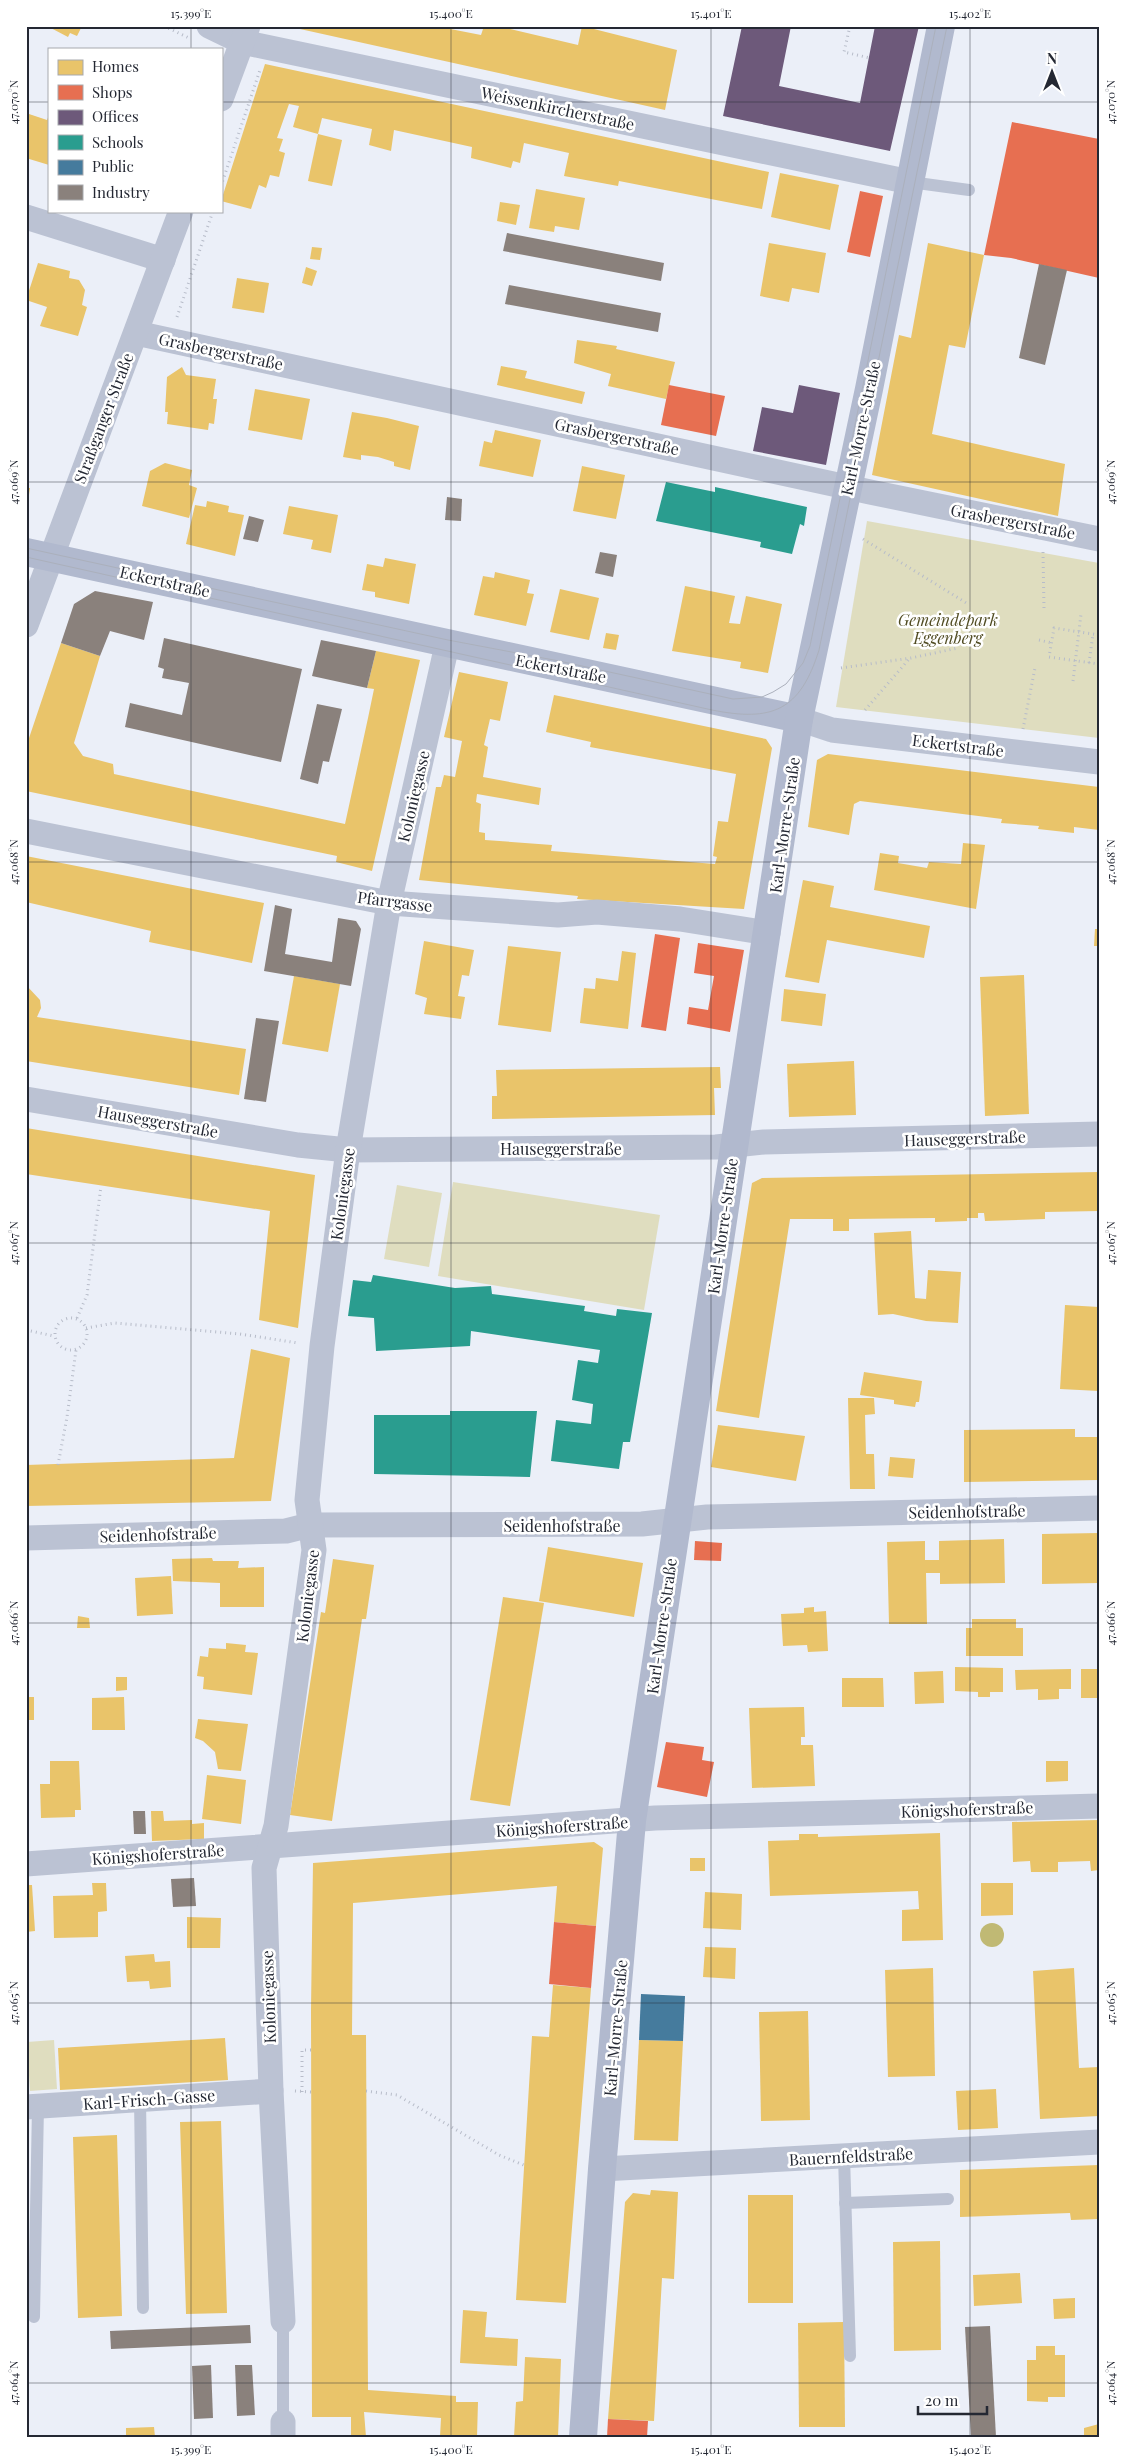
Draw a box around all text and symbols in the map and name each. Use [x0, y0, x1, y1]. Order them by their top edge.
text: 15.399°E [171, 5, 211, 21]
text: 15.400°E [429, 5, 473, 21]
text: 15.401°E [690, 5, 732, 21]
text: 15.402°E [949, 5, 991, 21]
legend [48, 48, 222, 212]
north arrow [1028, 48, 1078, 98]
text: N [1047, 49, 1057, 68]
text: Homes [92, 56, 139, 76]
text: 47.070°N [5, 79, 21, 124]
text: 47.070°N [1102, 79, 1118, 124]
street label: Weissenkircherstraße [478, 81, 637, 135]
text: Shops [92, 82, 133, 102]
text: Offices [92, 106, 139, 126]
text: Schools [92, 132, 144, 152]
text: Public [92, 156, 134, 176]
text: Industry [92, 182, 150, 202]
street label: Grasbergerstraße [157, 328, 285, 374]
street label: Straßganger Straße [68, 350, 138, 486]
street label: Karl-Morre-Straße [835, 359, 885, 497]
street label: Grasbergerstraße [553, 413, 681, 459]
text: 47.069°N [5, 459, 21, 504]
text: 47.069°N [1102, 459, 1118, 504]
street label: Grasbergerstraße [949, 499, 1077, 543]
street label: Eckertstraße [118, 560, 212, 602]
park label: Gemeindepark Eggenberg [898, 609, 998, 648]
street label: Eckertstraße [514, 649, 608, 687]
street label: Eckertstraße [911, 729, 1005, 761]
street label: Koloniegasse [392, 748, 434, 844]
street label: Karl-Morre-Straße [764, 756, 804, 894]
text: 47.068°N [5, 839, 21, 885]
text: 47.068°N [1102, 839, 1118, 885]
street label: Pfarrgasse [356, 886, 434, 916]
street label: Hauseggerstraße [96, 1100, 220, 1142]
street label: Hauseggerstraße [904, 1125, 1026, 1151]
street label: Hauseggerstraße [500, 1138, 622, 1159]
street label: Koloniegasse [325, 1146, 359, 1242]
street label: Karl-Morre-Straße [702, 1157, 742, 1295]
text: 47.067°N [5, 1220, 21, 1265]
text: 47.067°N [1102, 1220, 1118, 1265]
street label: Seidenhofstraße [908, 1499, 1026, 1523]
street label: Seidenhofstraße [503, 1515, 621, 1536]
street label: Seidenhofstraße [99, 1521, 217, 1547]
street label: Koloniegasse [291, 1548, 323, 1644]
street label: Karl-Morre-Straße [641, 1557, 681, 1695]
text: 47.066°N [5, 1600, 21, 1646]
text: 47.066°N [1102, 1600, 1118, 1646]
street label: Königshoferstraße [900, 1796, 1034, 1822]
street label: Königshoferstraße [495, 1811, 629, 1841]
street label: Königshoferstraße [91, 1839, 225, 1869]
street label: Koloniegasse [256, 1950, 280, 2044]
street label: Karl-Morre-Straße [599, 1959, 631, 2097]
text: 47.065°N [5, 1981, 21, 2025]
text: 47.065°N [1102, 1981, 1118, 2025]
street label: Karl-Frisch-Gasse [82, 2084, 216, 2114]
street label: Bauernfeldstraße [788, 2142, 914, 2170]
text: 47.064°N [5, 2360, 21, 2405]
text: 47.064°N [1102, 2360, 1118, 2405]
scale bar [918, 2383, 986, 2415]
text: 20 m [925, 2390, 959, 2410]
text: 15.399°E [171, 2441, 211, 2457]
text: 15.400°E [429, 2441, 473, 2457]
text: 15.401°E [690, 2441, 732, 2457]
text: 15.402°E [949, 2441, 991, 2457]

